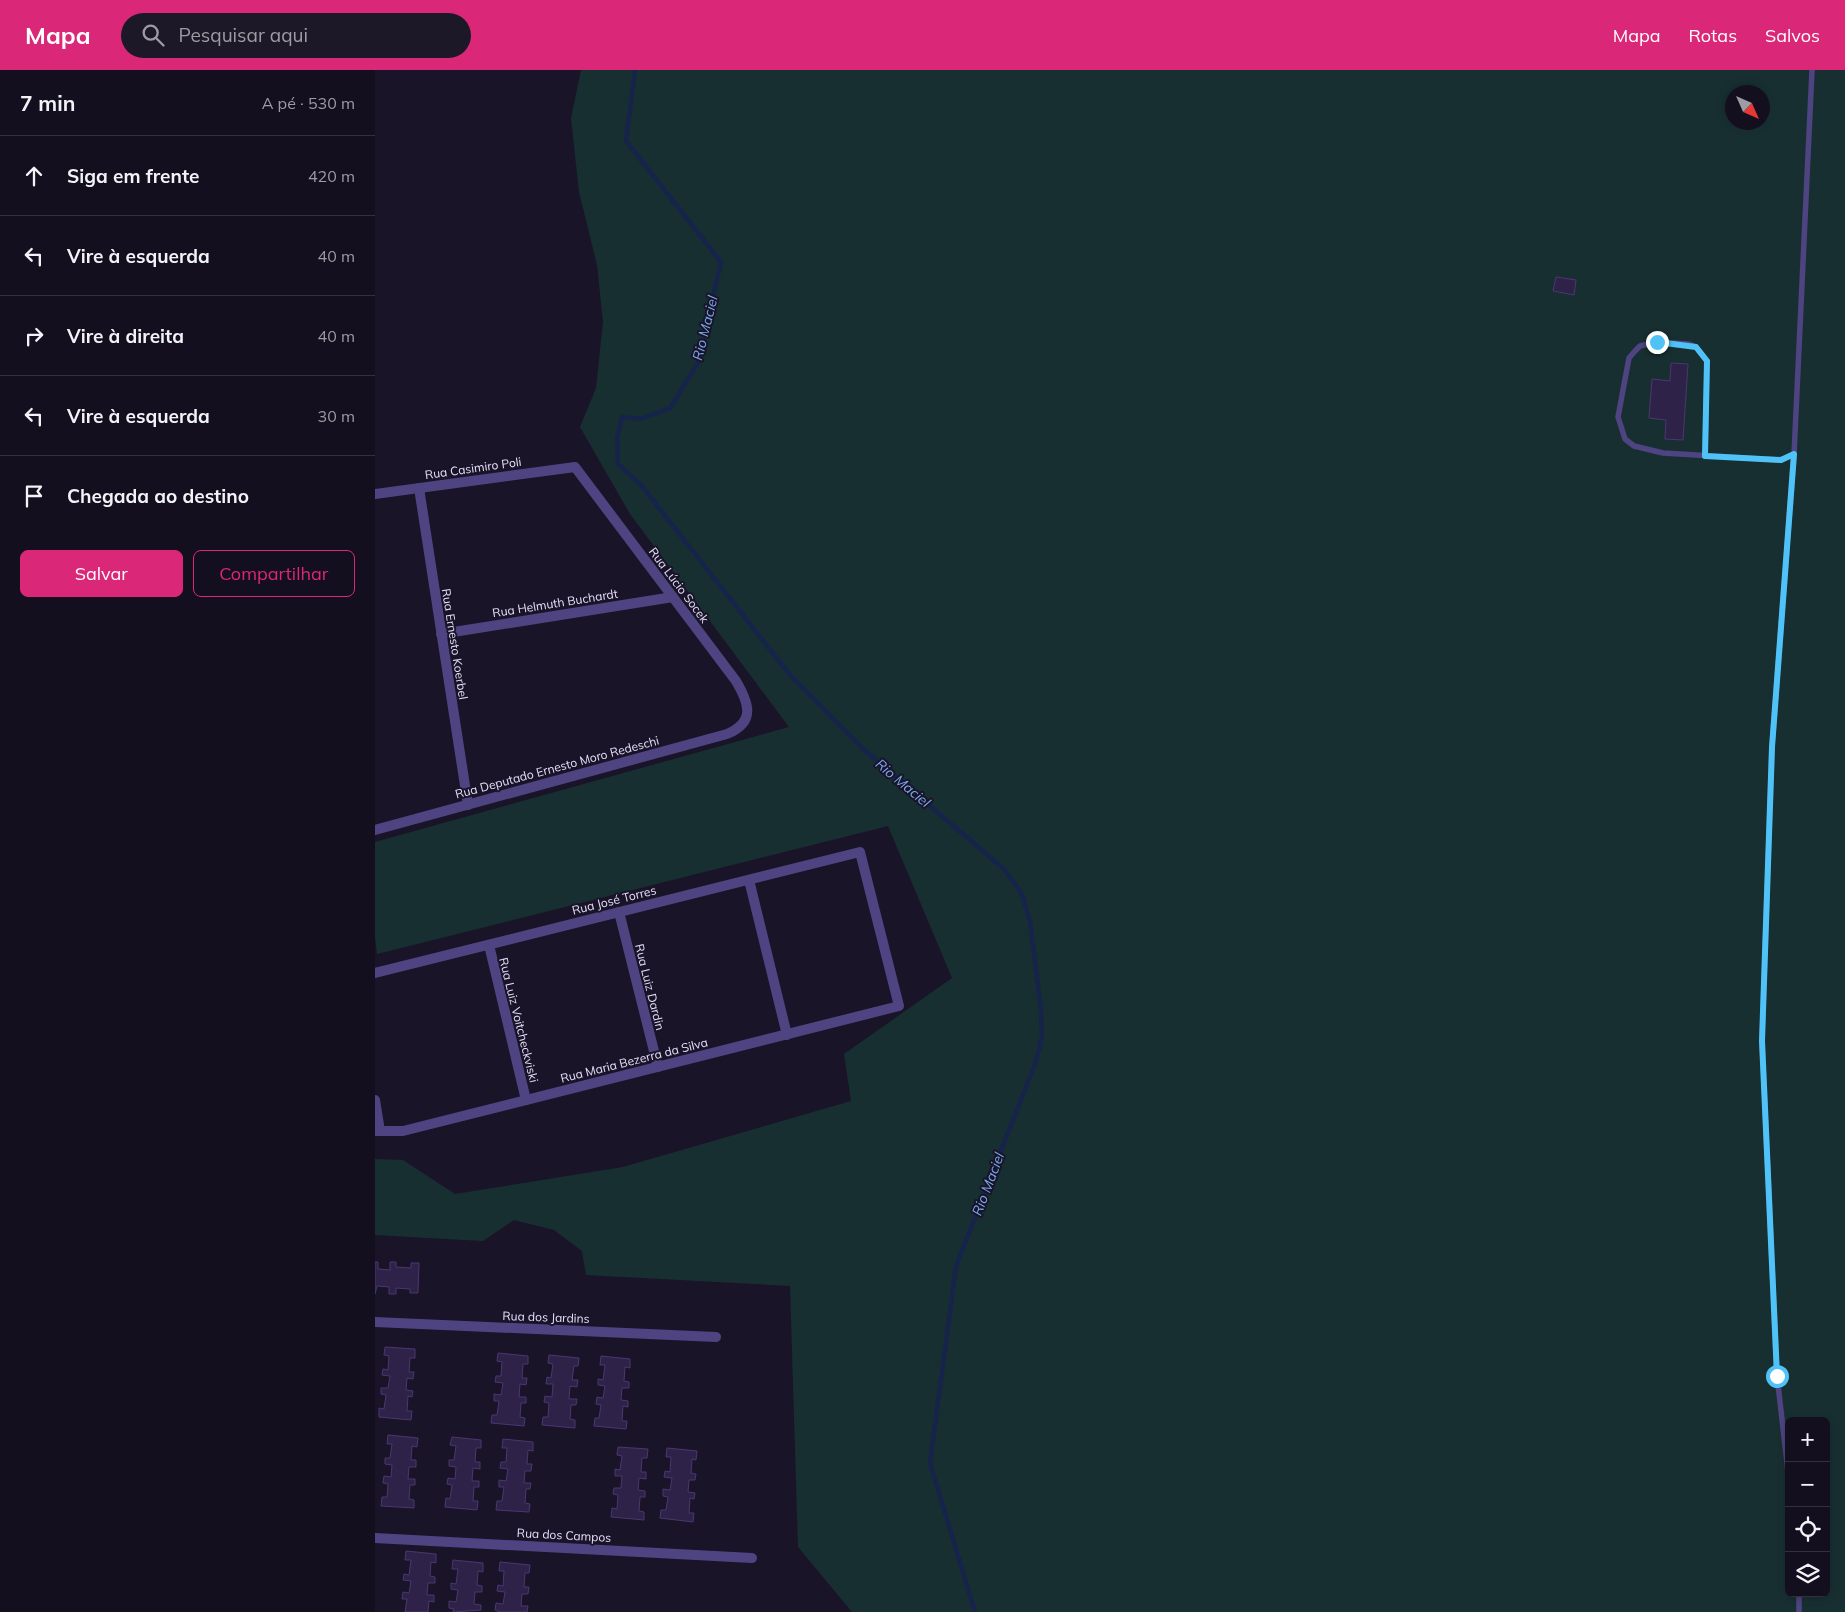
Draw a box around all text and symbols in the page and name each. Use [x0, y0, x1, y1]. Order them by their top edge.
search box [121, 13, 471, 58]
text: Mapa [25, 20, 91, 50]
icon: search [139, 21, 167, 49]
text: Pesquisar aqui [179, 23, 308, 47]
text: Mapa [1613, 24, 1661, 47]
text: Rotas [1689, 24, 1737, 47]
text: Salvos [1765, 24, 1820, 47]
north arrow [1725, 85, 1770, 130]
text: 7 min [20, 90, 75, 116]
text: A pé · 530 m [262, 93, 355, 113]
icon: ahead [20, 162, 48, 190]
text: Siga em frente [67, 164, 199, 188]
text: 420 m [308, 166, 355, 186]
icon: left [20, 242, 48, 270]
text: Vire à esquerda [67, 244, 210, 268]
text: 40 m [318, 246, 355, 266]
water label: Rio Maciel [688, 293, 722, 362]
icon: right [20, 322, 48, 350]
text: Vire à direita [67, 324, 184, 348]
text: 40 m [318, 326, 355, 346]
route end [1646, 331, 1669, 354]
icon: left [20, 402, 48, 430]
text: Vire à esquerda [67, 404, 210, 428]
text: 30 m [318, 406, 355, 426]
street label: Rua Casimiro Poli [424, 454, 522, 482]
icon: arrive [20, 482, 48, 510]
text: Chegada ao destino [67, 484, 249, 508]
street label: Rua Lúcio Socek [646, 544, 713, 626]
button: Salvar [20, 550, 183, 597]
button: Compartilhar [193, 550, 355, 597]
street label: Rua Helmuth Buchardt [491, 586, 619, 620]
street label: Rua Ernesto Koerbel [439, 587, 471, 701]
street label: Rua Deputado Ernesto Moro Redeschi [453, 732, 661, 801]
water label: Rio Maciel [872, 755, 935, 812]
street label: Rua José Torres [570, 882, 658, 918]
street label: Rua Luiz Dardin [632, 942, 668, 1032]
street label: Rua Luiz Voitcheckviski [496, 956, 542, 1084]
street label: Rua Maria Bezerra da Silva [559, 1034, 709, 1086]
water label: Rio Maciel [968, 1149, 1009, 1218]
street label: Rua dos Jardins [502, 1308, 590, 1326]
route start [1766, 1365, 1789, 1388]
map controls [1785, 1417, 1830, 1597]
button: + [1785, 1417, 1830, 1462]
button: − [1785, 1462, 1830, 1507]
button: locate [1785, 1507, 1830, 1552]
street label: Rua dos Campos [516, 1525, 612, 1545]
button: layers [1785, 1552, 1830, 1597]

